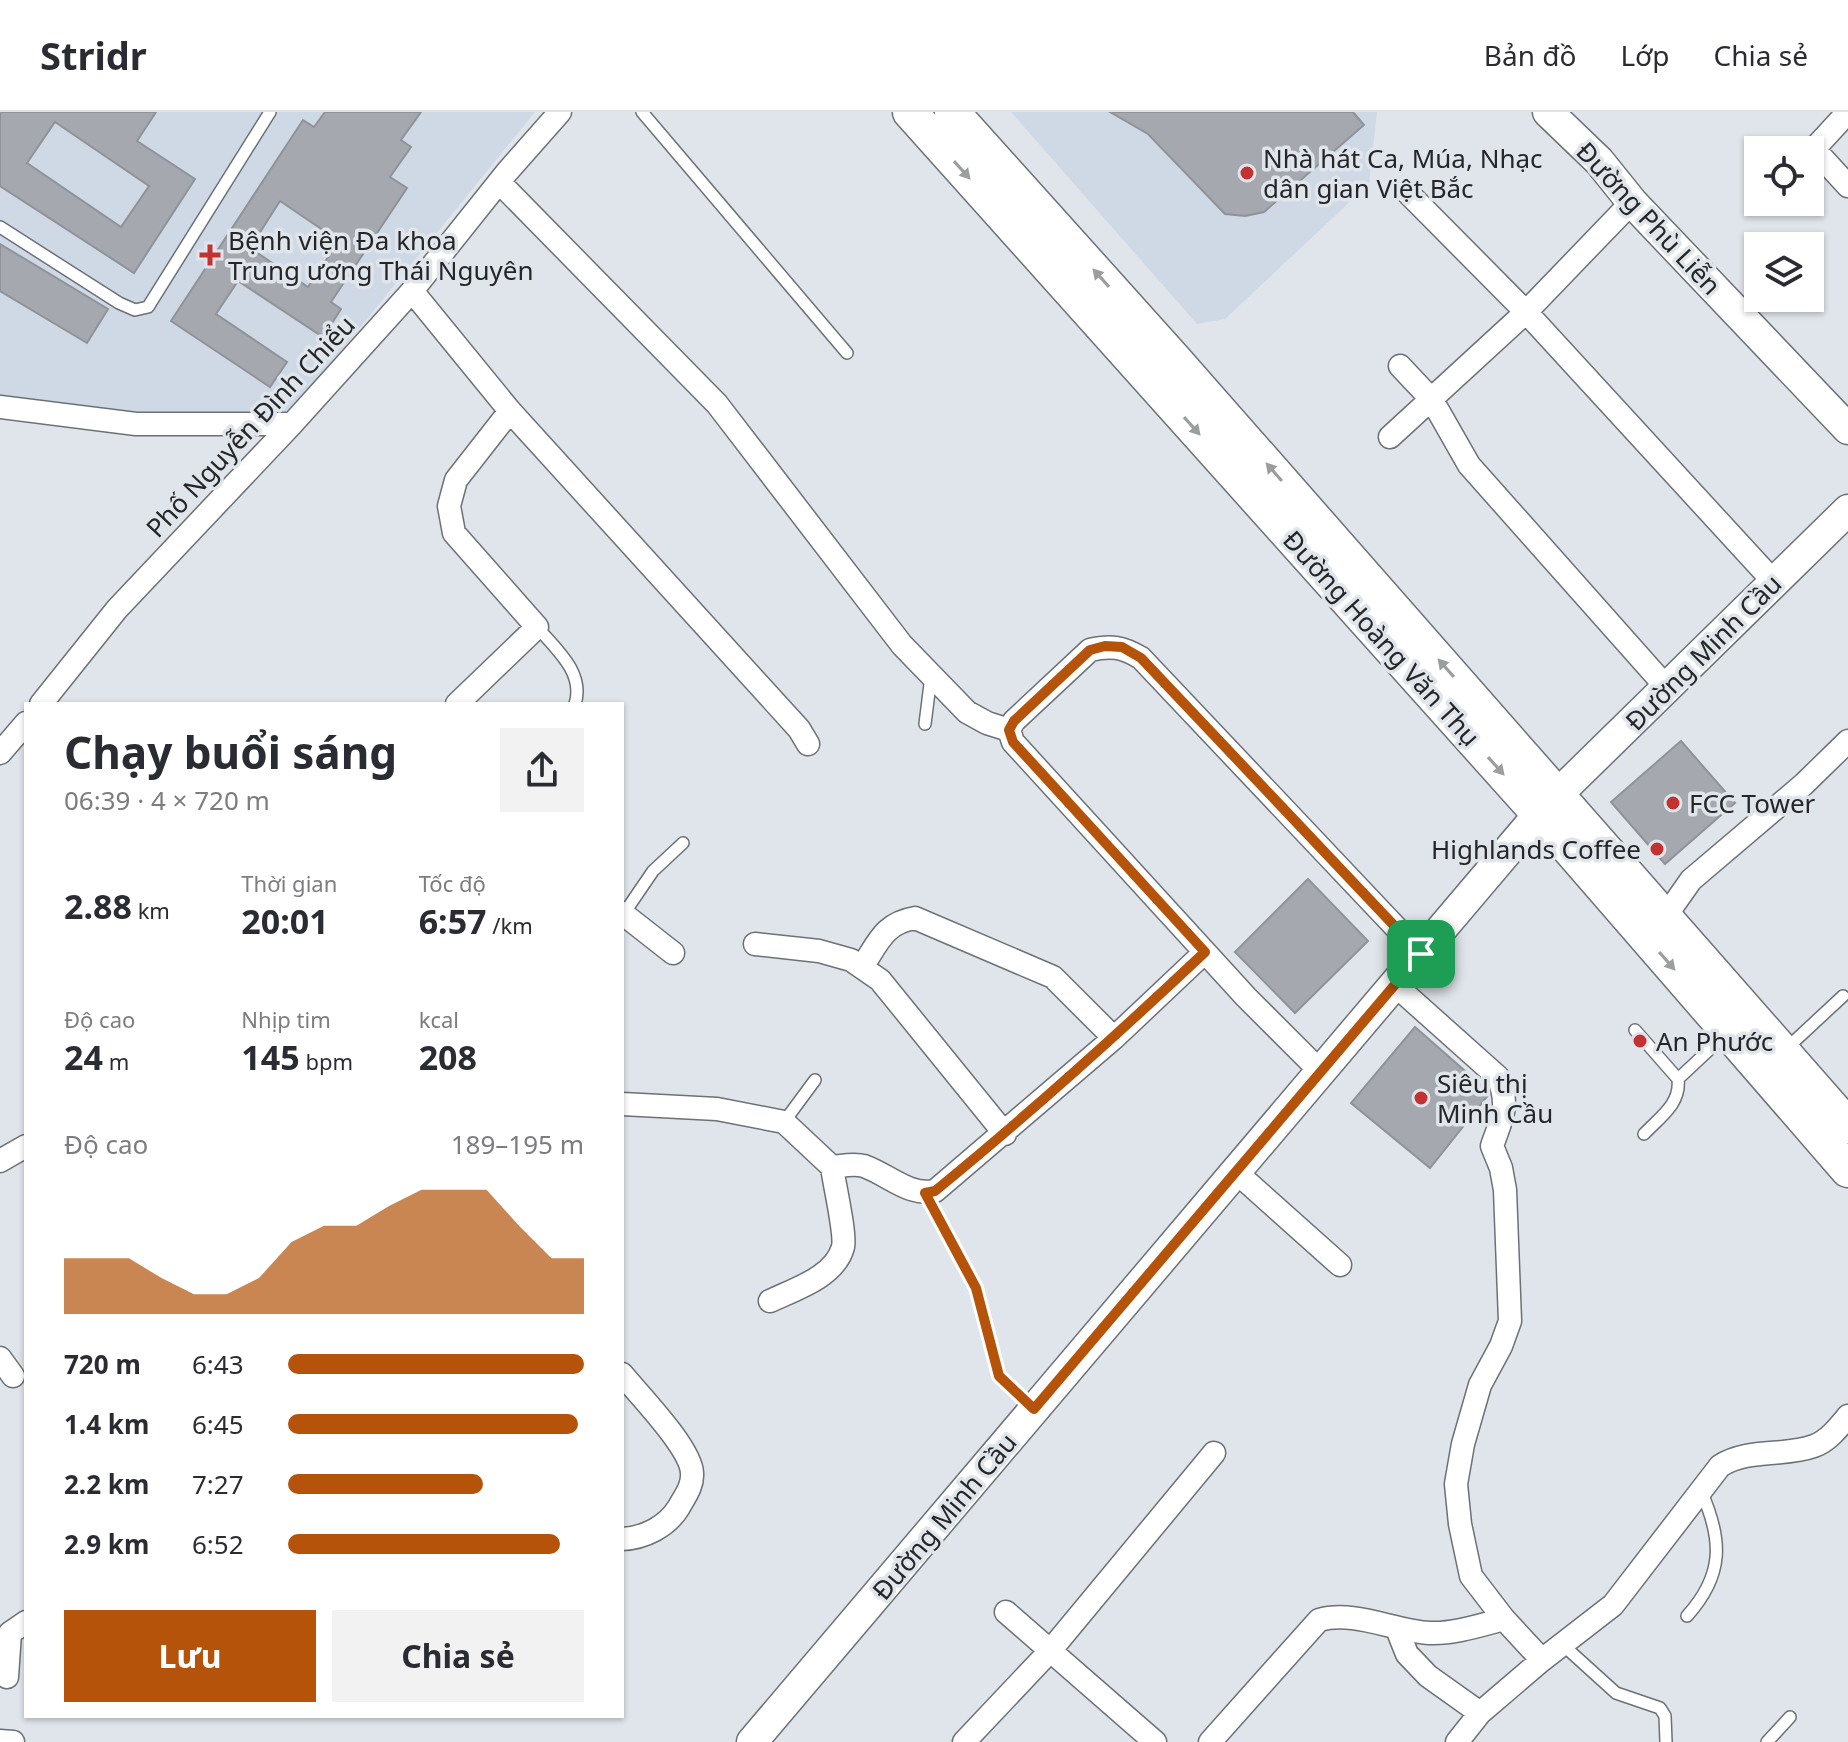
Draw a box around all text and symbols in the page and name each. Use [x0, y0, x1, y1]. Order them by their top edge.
text: Stridr [40, 29, 147, 81]
text: Bản đồ [1484, 36, 1576, 74]
text: Lớp [1620, 36, 1670, 74]
text: Chia sẻ [1714, 36, 1808, 74]
street label: Đường Phù Liễn [1569, 134, 1729, 302]
map controls [1744, 136, 1824, 312]
button: locate [1744, 136, 1824, 216]
place label: Nhà hát Ca, Múa, Nhạc dân gian Việt Bắc [1263, 140, 1543, 206]
one-way arrow [953, 160, 970, 180]
marker: Nhà hát Ca, Múa, Nhạc dân gian Việt Bắc [1238, 164, 1256, 182]
place label: Bệnh viện Đa khoa Trung ương Thái Nguyên [228, 222, 534, 288]
button: layers [1744, 232, 1824, 312]
marker: Bệnh viện Đa khoa Trung ương Thái Nguyên [199, 244, 221, 266]
one-way arrow [1093, 269, 1111, 288]
street label: Phố Nguyễn Đình Chiểu [137, 307, 363, 545]
one-way arrow [1182, 417, 1200, 436]
one-way arrow [1266, 463, 1283, 483]
street label: Đường Hoàng Văn Thụ [1275, 522, 1489, 754]
street label: Đường Minh Cầu [1617, 566, 1789, 738]
one-way arrow [1438, 658, 1455, 678]
text: Chạy buổi sáng [64, 722, 397, 782]
button: share [500, 728, 584, 812]
one-way arrow [1487, 755, 1504, 775]
text: 06:39 · 4 × 720 m [64, 782, 270, 818]
place label: FCC Tower [1689, 785, 1816, 821]
marker: FCC Tower [1664, 794, 1682, 812]
place label: Highlands Coffee [1431, 831, 1641, 867]
marker: Highlands Coffee [1648, 840, 1666, 858]
text: Thời gian [241, 868, 337, 898]
text: Tốc độ [419, 868, 486, 898]
text: 2.88 [64, 883, 132, 929]
text: km [132, 895, 170, 925]
text: 20:01 [241, 898, 329, 944]
text: 6:57 [419, 898, 487, 944]
text: /km [487, 910, 533, 940]
pin [1387, 920, 1455, 988]
icon: arrive [1399, 932, 1443, 976]
one-way arrow [1658, 951, 1675, 971]
text: Độ cao [64, 1004, 135, 1034]
text: Nhịp tim [241, 1004, 331, 1034]
text: kcal [419, 1004, 459, 1034]
place label: An Phước [1656, 1023, 1773, 1059]
marker: An Phước [1631, 1032, 1649, 1050]
text: 24 [64, 1034, 103, 1080]
text: 145 [241, 1034, 300, 1080]
text: 208 [419, 1034, 477, 1080]
text: m [103, 1046, 129, 1076]
text: bpm [300, 1046, 353, 1076]
place label: Siêu thị Minh Cầu [1437, 1065, 1553, 1131]
marker: Siêu thị Minh Cầu [1412, 1089, 1430, 1107]
text: Độ cao [64, 1126, 148, 1162]
text: 189–195 m [451, 1126, 584, 1162]
text: 720 m [64, 1346, 141, 1382]
text: 6:43 [192, 1346, 244, 1382]
text: 1.4 km [64, 1406, 149, 1442]
text: 6:45 [192, 1406, 244, 1442]
street label: Đường Minh Cầu [863, 1425, 1025, 1607]
text: 2.2 km [64, 1466, 149, 1502]
text: 7:27 [192, 1466, 244, 1502]
text: 2.9 km [64, 1526, 149, 1562]
text: 6:52 [192, 1526, 244, 1562]
button: Lưu [64, 1610, 316, 1702]
button: Chia sẻ [332, 1610, 584, 1702]

